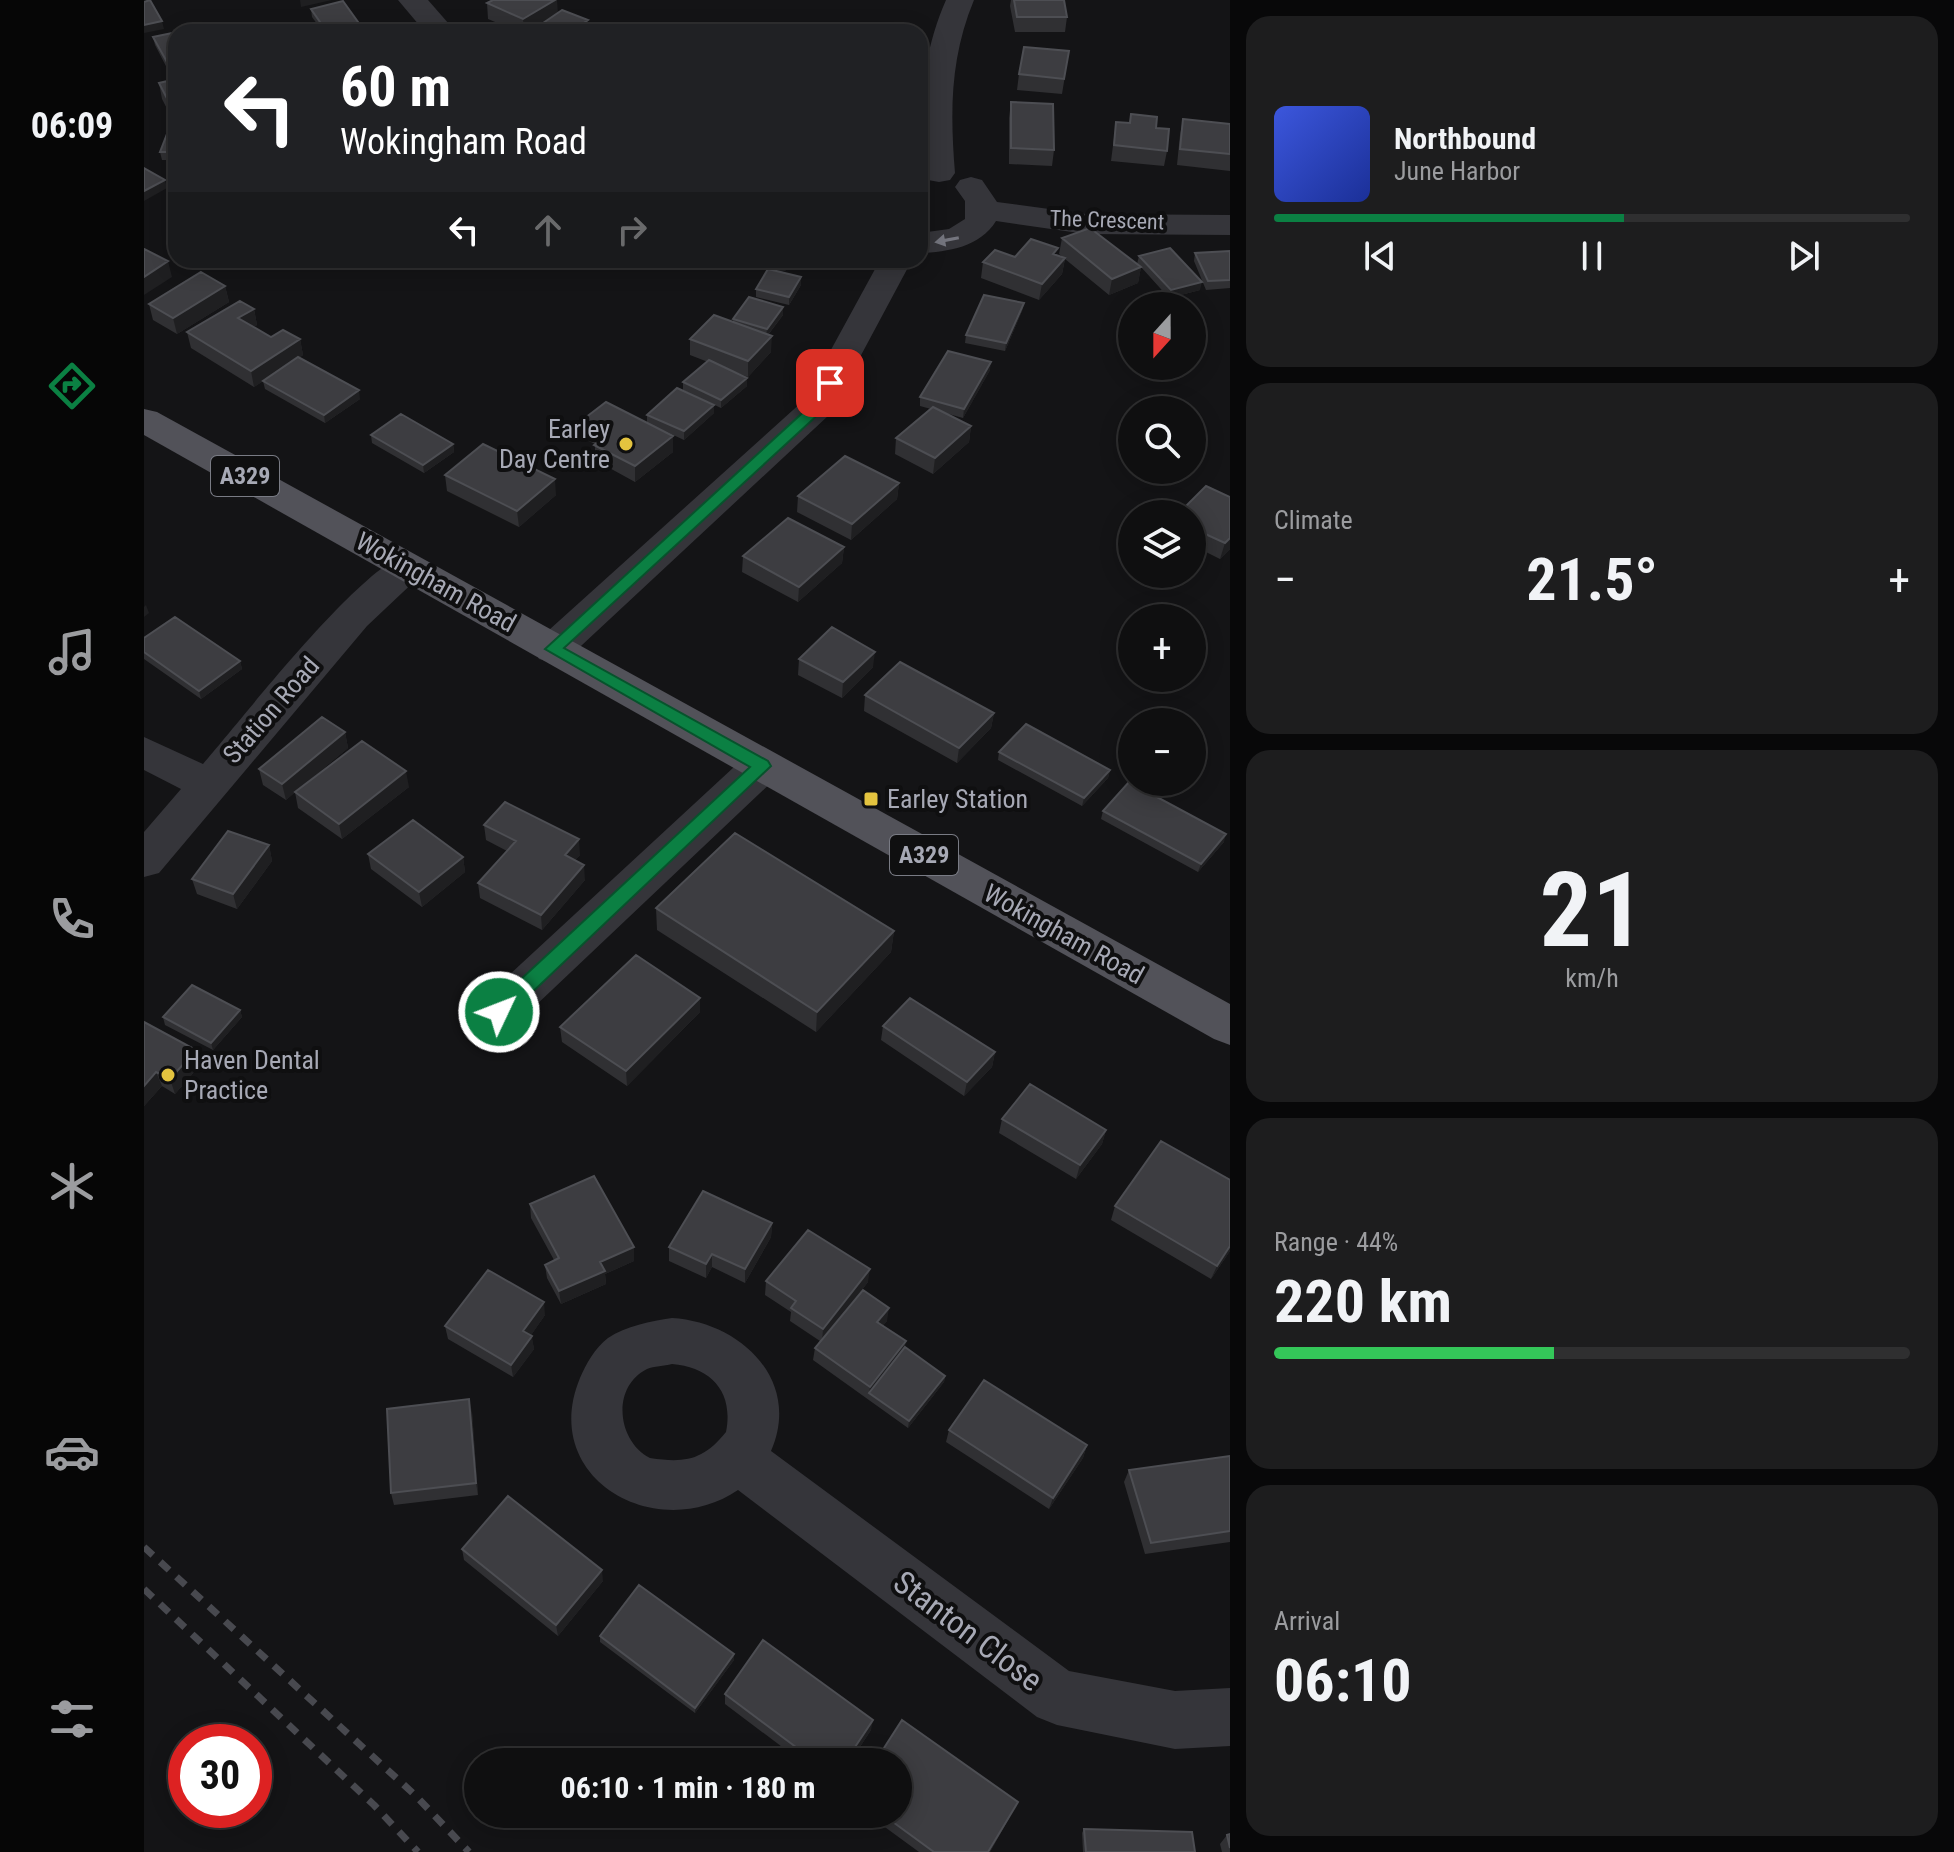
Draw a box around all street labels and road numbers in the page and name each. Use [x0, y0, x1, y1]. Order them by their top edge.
street label: The Crescent [1049, 206, 1165, 234]
road number: A329 [211, 456, 279, 496]
street label: Wokingham Road [351, 526, 521, 638]
street label: Station Road [217, 651, 325, 769]
road number: A329 [890, 835, 958, 875]
street label: Wokingham Road [979, 878, 1149, 990]
street label: Stanton Close [886, 1563, 1050, 1699]

